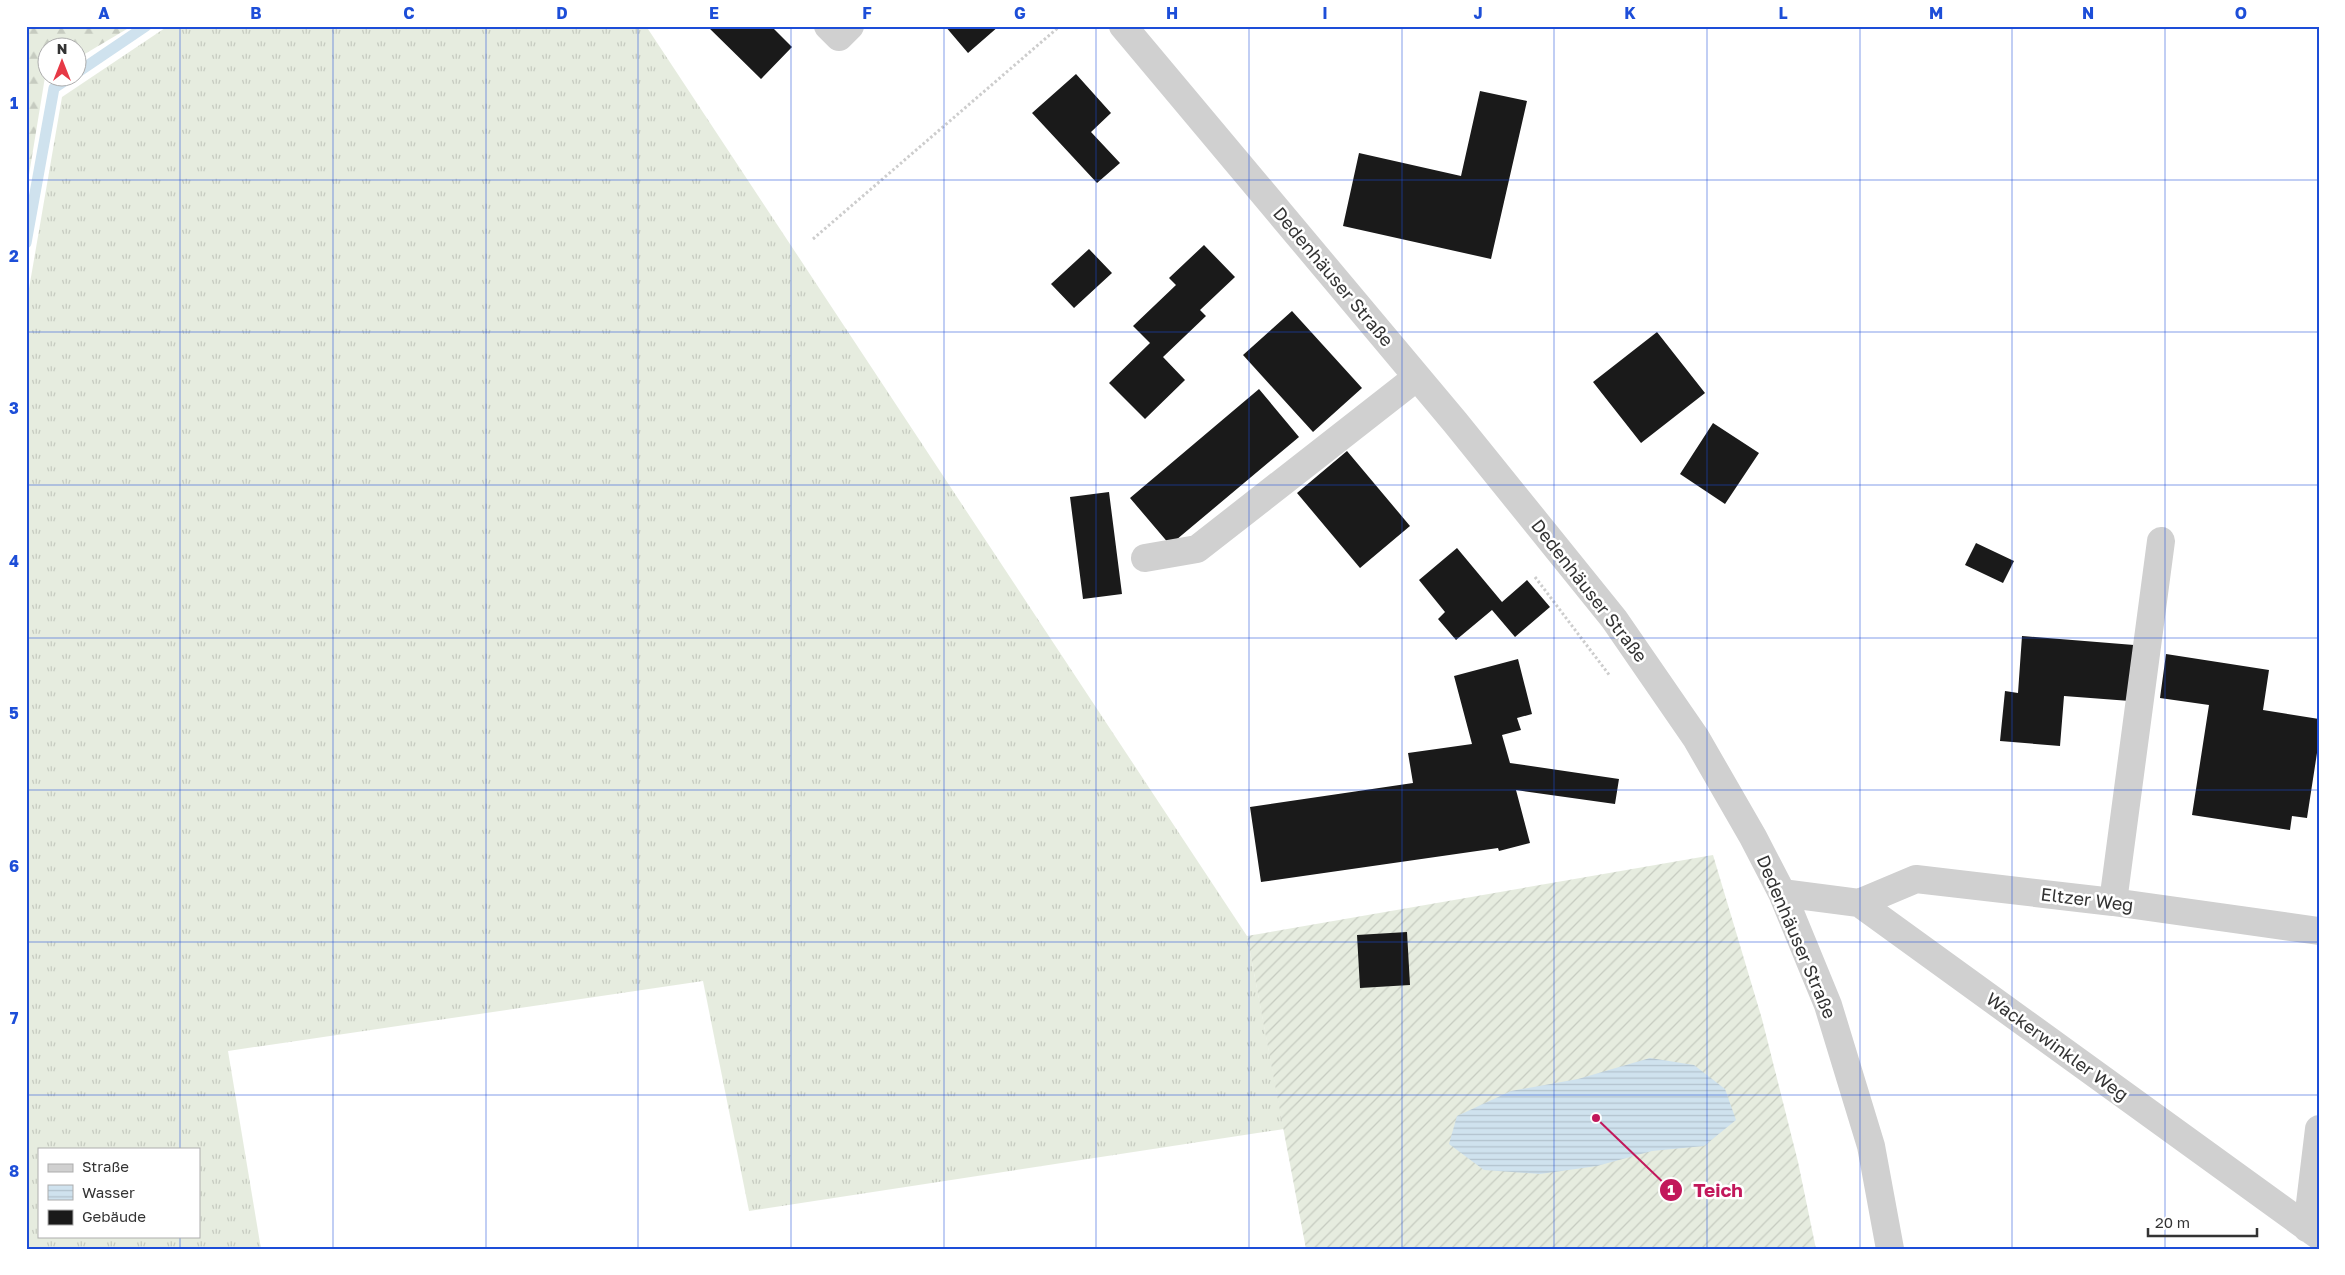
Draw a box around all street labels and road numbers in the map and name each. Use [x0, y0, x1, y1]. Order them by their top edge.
street label: Dedenhäuser Straße [1269, 202, 1399, 351]
street label: Dedenhäuser Straße [1527, 514, 1652, 666]
street label: Dedenhäuser Straße [1753, 852, 1841, 1022]
street label: Eltzer Weg [2040, 882, 2135, 916]
street label: Wackerwinkler Weg [1982, 987, 2133, 1105]

